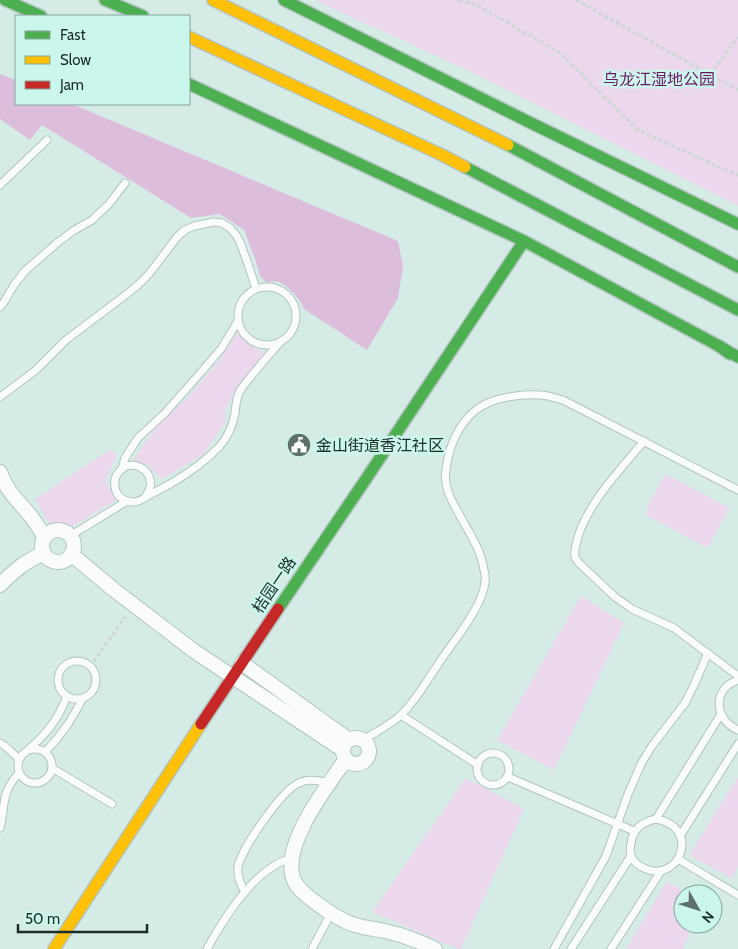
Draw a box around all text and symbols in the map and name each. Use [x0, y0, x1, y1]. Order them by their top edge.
legend [15, 15, 190, 105]
text: Fast [60, 26, 85, 44]
text: Slow [60, 51, 91, 69]
park label: 乌龙江湿地公园 [603, 70, 715, 89]
text: Jam [59, 76, 84, 94]
public building icon: 金山街道香江社区 [286, 432, 312, 458]
place label: 金山街道香江社区 [316, 436, 444, 455]
street label: 桔园一路 [248, 553, 300, 617]
north arrow [673, 884, 723, 934]
scale bar [18, 902, 146, 934]
text: N [698, 908, 718, 927]
text: 50 m [25, 910, 60, 928]

